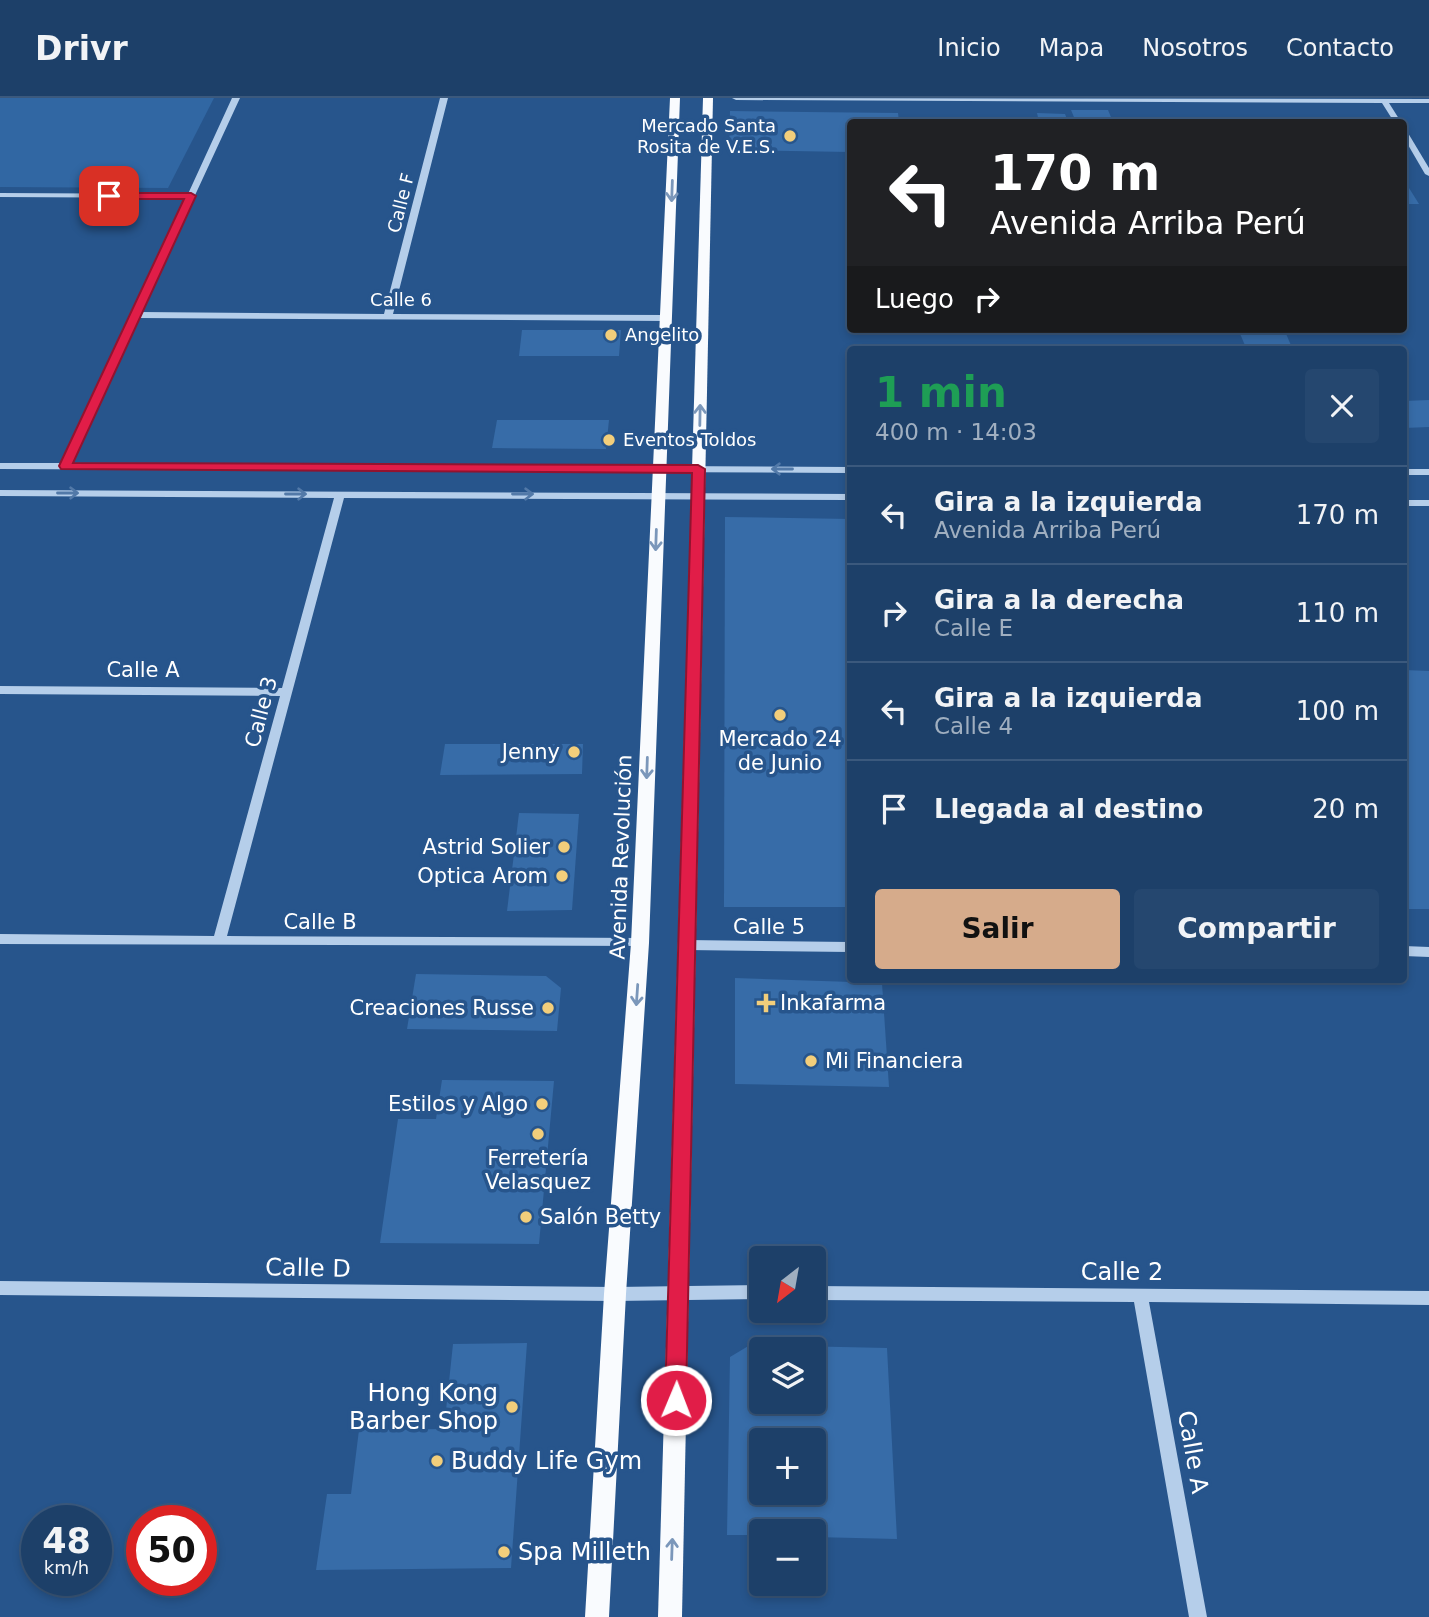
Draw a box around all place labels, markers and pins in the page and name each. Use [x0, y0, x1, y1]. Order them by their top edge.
place label: Mercado Santa Rosita de V.E.S. [637, 115, 776, 157]
marker: Mercado Santa Rosita de V.E.S. [782, 128, 798, 144]
pin [79, 166, 139, 226]
place label: Angelito [625, 324, 699, 345]
marker: Angelito [603, 327, 619, 343]
place label: Eventos Toldos [623, 429, 756, 450]
marker: Eventos Toldos [601, 432, 617, 448]
marker: Mercado 24 de Junio [772, 707, 788, 723]
place label: Mercado 24 de Junio [718, 727, 842, 775]
place label: Jenny [500, 740, 560, 764]
marker: Jenny [566, 744, 582, 760]
place label: Astrid Solier [423, 835, 550, 859]
marker: Astrid Solier [556, 839, 572, 855]
place label: Optica Arom [417, 864, 548, 888]
marker: Optica Arom [554, 868, 570, 884]
place label: Inkafarma [780, 991, 886, 1015]
marker: Inkafarma [758, 995, 774, 1011]
place label: Creaciones Russe [350, 996, 534, 1020]
marker: Creaciones Russe [540, 1000, 556, 1016]
place label: Mi Financiera [825, 1049, 963, 1073]
marker: Mi Financiera [803, 1053, 819, 1069]
place label: Estilos y Algo [388, 1092, 528, 1116]
marker: Estilos y Algo [534, 1096, 550, 1112]
marker: Ferretería Velasquez [530, 1126, 546, 1142]
place label: Ferretería Velasquez [485, 1146, 591, 1194]
place label: Salón Betty [540, 1205, 661, 1229]
marker: Salón Betty [518, 1209, 534, 1225]
place label: Hong Kong Barber Shop [349, 1379, 498, 1435]
marker: Hong Kong Barber Shop [504, 1399, 520, 1415]
place label: Buddy Life Gym [451, 1447, 642, 1475]
marker: Buddy Life Gym [429, 1453, 445, 1469]
place label: Spa Milleth [518, 1538, 651, 1566]
marker: Spa Milleth [496, 1544, 512, 1560]

